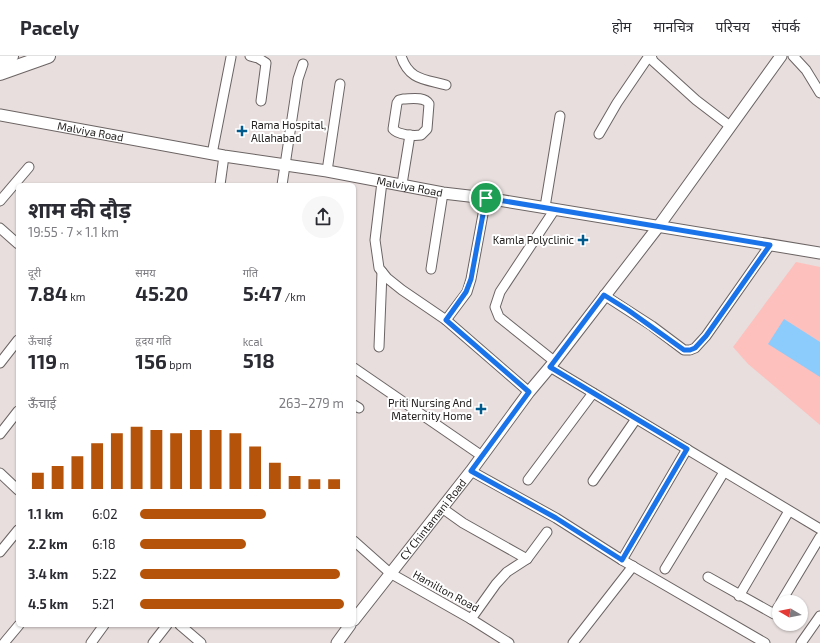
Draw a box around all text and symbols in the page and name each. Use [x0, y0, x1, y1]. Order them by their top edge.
text: Pacely [20, 16, 79, 39]
text: होम [612, 18, 631, 35]
text: मानचित्र [653, 18, 694, 35]
text: परिचय [716, 18, 750, 35]
text: संपर्क [772, 18, 800, 35]
place label: Rama Hospital, Allahabad [251, 118, 326, 144]
street label: Malviya Road [56, 119, 125, 143]
marker: Rama Hospital, Allahabad [236, 125, 248, 137]
street label: Malviya Road [376, 174, 444, 199]
pin [469, 181, 503, 215]
icon: arrive [475, 187, 497, 209]
text: शाम की दौड़ [28, 196, 131, 222]
button: share [302, 196, 344, 238]
text: 19:55 · 7 × 1.1 km [28, 224, 119, 240]
place label: Kamla Polyclinic [493, 233, 574, 246]
marker: Kamla Polyclinic [577, 234, 589, 246]
text: दूरी [28, 266, 41, 279]
text: समय [135, 266, 156, 279]
text: गति [243, 266, 258, 279]
text: 7.84 [28, 281, 68, 305]
text: 45:20 [135, 281, 189, 305]
text: 5:47 [243, 281, 282, 305]
text: km [68, 290, 86, 303]
text: /km [282, 290, 306, 303]
text: ऊँचाई [28, 334, 52, 347]
text: हृदय गति [135, 334, 171, 347]
text: kcal [243, 335, 263, 348]
text: 518 [243, 348, 275, 372]
text: 119 [28, 349, 57, 373]
text: 156 [135, 349, 167, 373]
text: m [57, 358, 69, 371]
text: bpm [167, 358, 192, 371]
text: ऊँचाई [28, 395, 56, 411]
text: 263–279 m [279, 395, 344, 411]
place label: Priti Nursing And Maternity Home [388, 396, 472, 422]
marker: Priti Nursing And Maternity Home [475, 403, 487, 415]
street label: CY Chintamani Road [397, 476, 468, 562]
text: 1.1 km [28, 506, 63, 522]
text: 6:02 [92, 506, 118, 522]
text: 2.2 km [28, 536, 68, 552]
text: 6:18 [92, 536, 116, 552]
text: 3.4 km [28, 566, 68, 582]
text: 5:22 [92, 566, 117, 582]
street label: Hamilton Road [411, 567, 482, 614]
north arrow [772, 595, 808, 631]
map controls [772, 595, 808, 631]
text: 4.5 km [28, 596, 68, 612]
text: 5:21 [92, 596, 115, 612]

